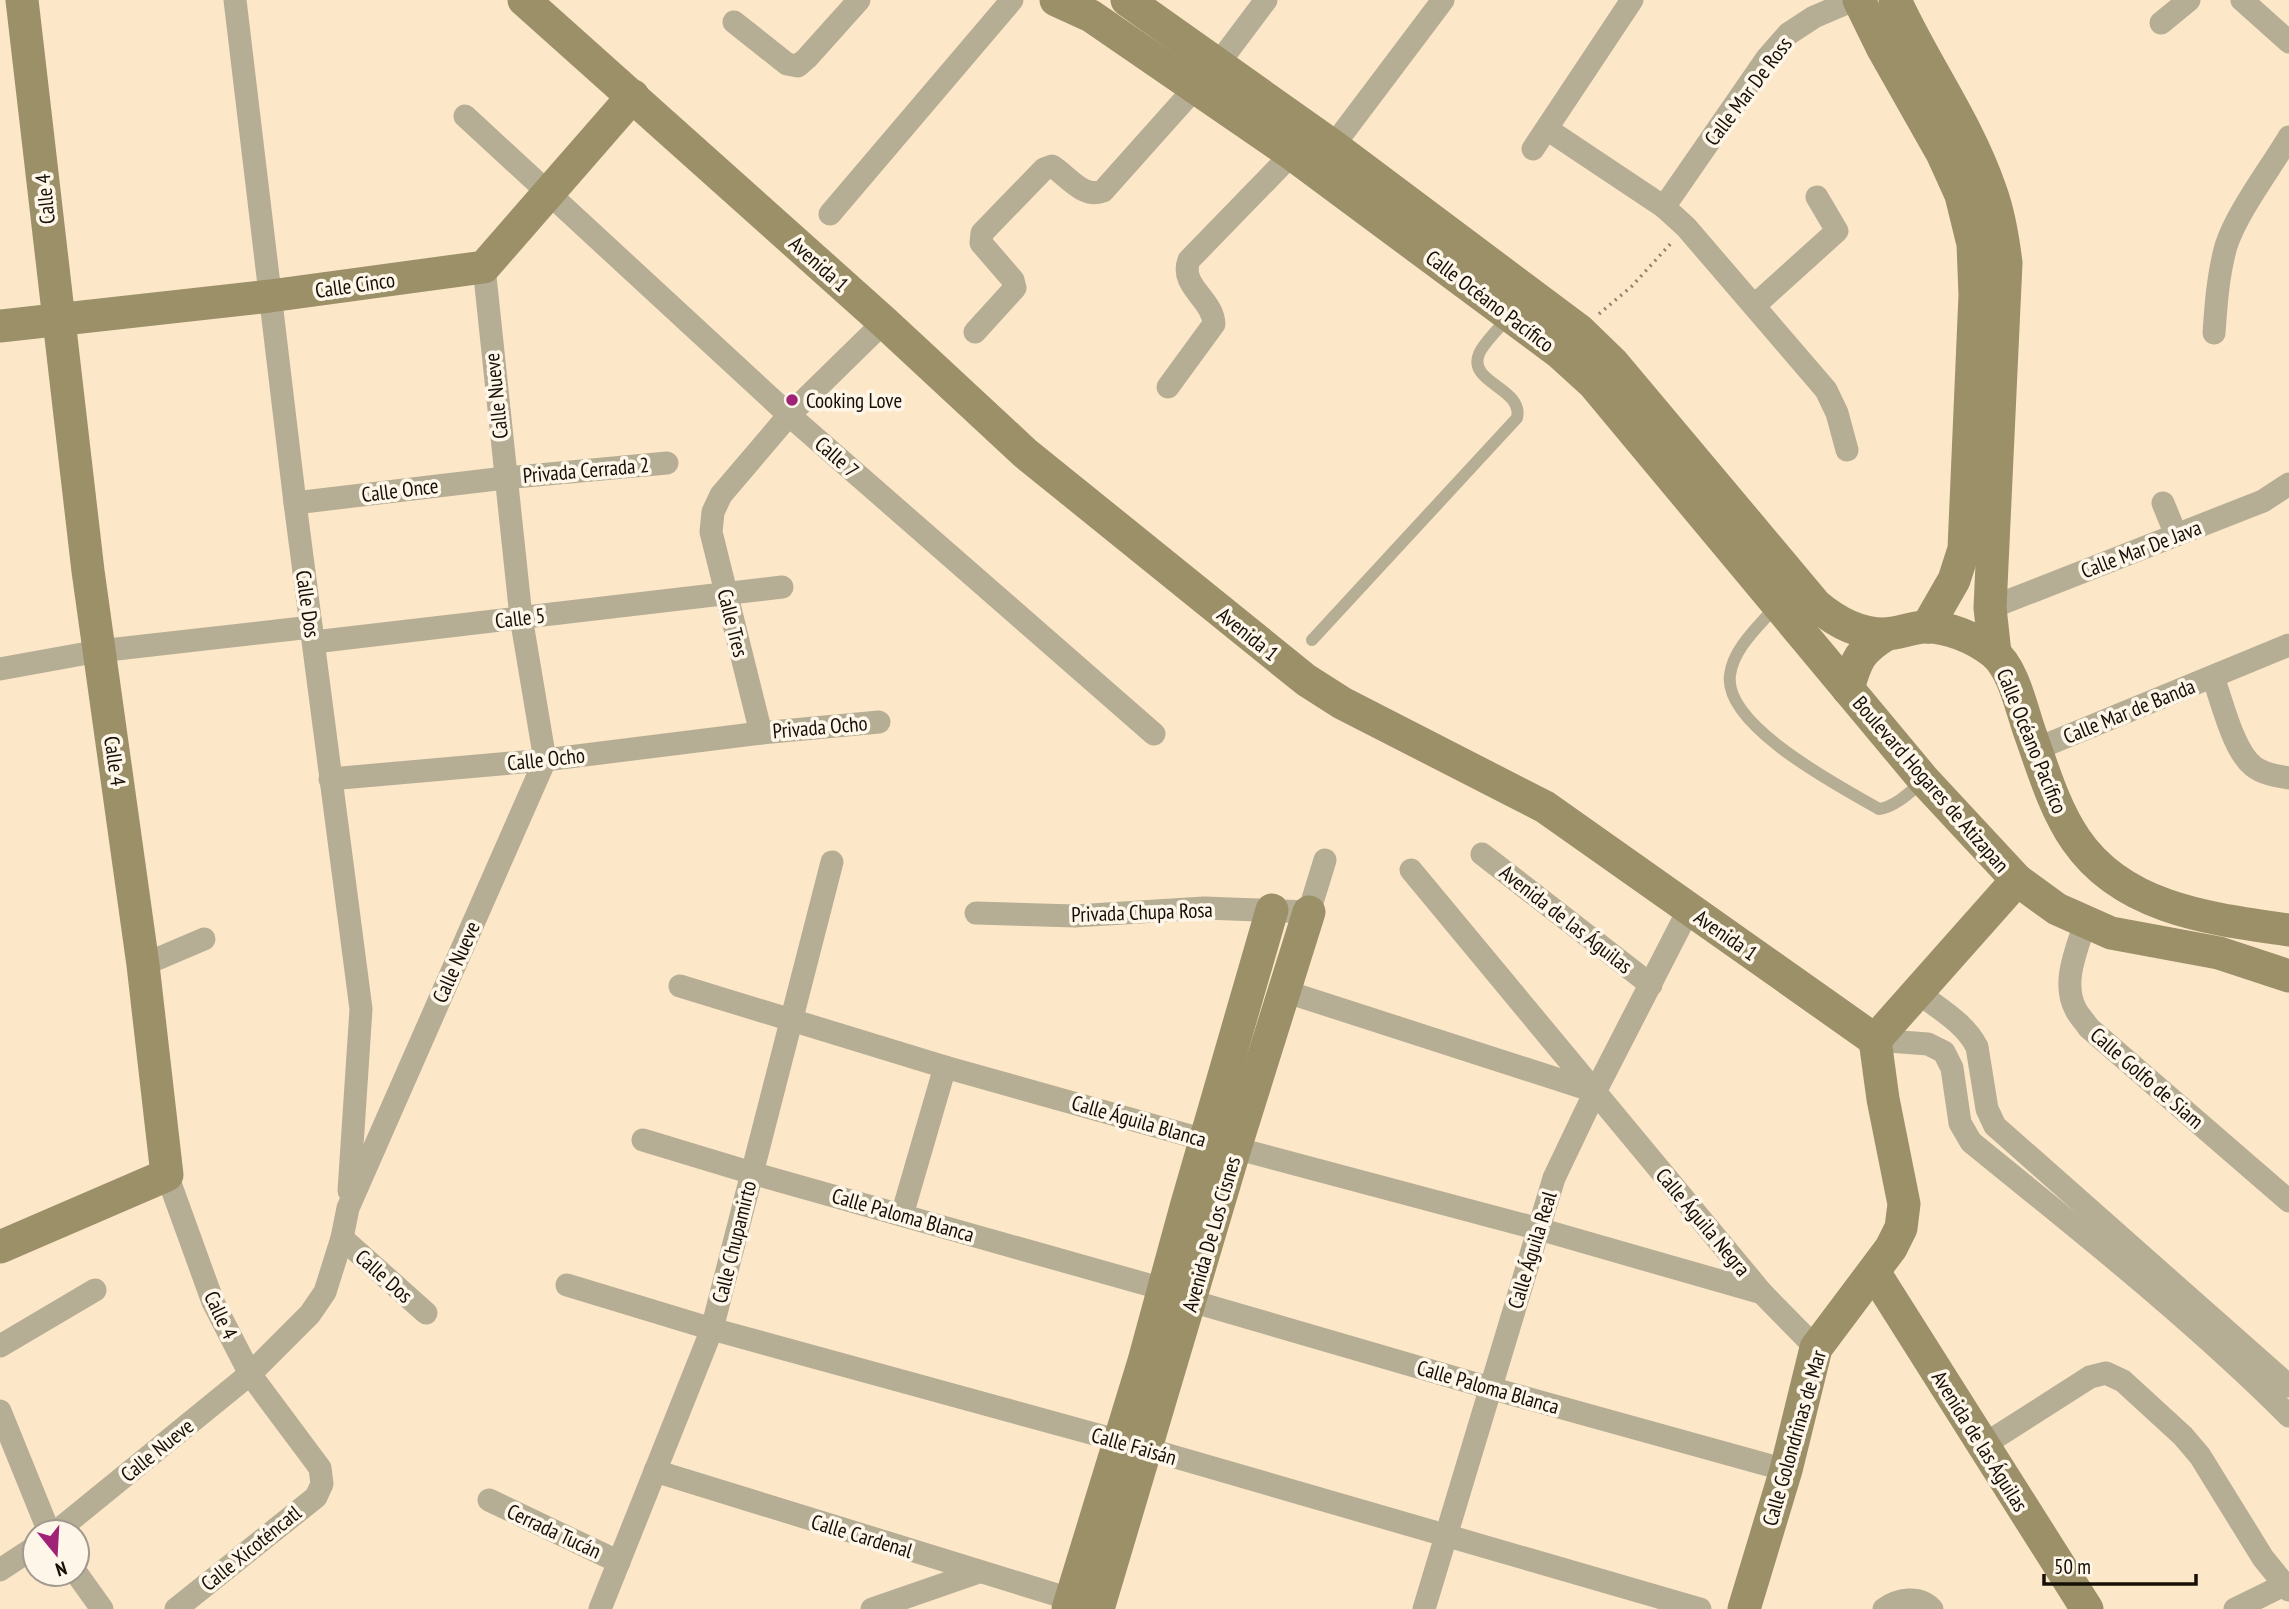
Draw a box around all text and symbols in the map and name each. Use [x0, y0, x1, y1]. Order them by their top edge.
street label: Calle Mar De Ross [1698, 31, 1798, 151]
street label: Calle 4 [29, 172, 61, 225]
street label: Avenida 1 [783, 230, 855, 298]
street label: Calle Océano Pacífico [1420, 244, 1560, 358]
street label: Calle Cinco [313, 266, 397, 304]
street label: Calle Nueve [478, 352, 514, 440]
place label: Cooking Love [806, 387, 902, 414]
marker: Cooking Love [784, 392, 800, 408]
street label: Calle 7 [809, 430, 865, 484]
street label: Privada Cerrada 2 [522, 451, 650, 489]
street label: Calle Once [360, 472, 440, 508]
street label: Calle Mar De Java [2077, 514, 2205, 584]
street label: Calle Dos [290, 569, 326, 639]
street label: Calle Tres [712, 586, 754, 660]
street label: Avenida 1 [1212, 601, 1284, 667]
street label: Calle 5 [493, 602, 547, 634]
street label: Calle Océano Pacífico [1991, 665, 2073, 817]
street label: Calle Mar de Banda [2059, 672, 2199, 750]
street label: Boulevard Hogares de Atizapan [1847, 690, 2015, 878]
street label: Privada Ocho [771, 709, 869, 745]
street label: Calle 4 [98, 734, 132, 788]
street label: Calle Ocho [506, 741, 586, 777]
street label: Avenida de las Águilas [1494, 859, 1638, 979]
street label: Privada Chupa Rosa [1071, 896, 1213, 928]
street label: Avenida 1 [1689, 903, 1763, 967]
street label: Calle Nueve [426, 917, 486, 1007]
street label: Calle Golfo de Siam [2085, 1021, 2209, 1135]
street label: Calle Águila Blanca [1069, 1089, 1209, 1153]
street label: Avenida De Los Cisnes [1176, 1153, 1246, 1315]
street label: Calle Águila Negra [1650, 1162, 1756, 1282]
street label: Calle Chupamirto [706, 1178, 762, 1306]
street label: Calle Paloma Blanca [829, 1182, 977, 1248]
street label: Calle Águila Real [1501, 1188, 1563, 1312]
street label: Calle Dos [350, 1243, 418, 1309]
street label: Calle 4 [198, 1287, 244, 1344]
street label: Calle Golondrinas de Mar [1756, 1347, 1832, 1529]
street label: Calle Paloma Blanca [1414, 1354, 1562, 1420]
street label: Avenida de las Águilas [1926, 1366, 2034, 1516]
street label: Calle Nueve [115, 1412, 199, 1488]
street label: Calle Faisán [1088, 1421, 1180, 1471]
street label: Cerrada Tucán [503, 1497, 605, 1565]
street label: Calle Xicoténcatl [195, 1499, 307, 1597]
street label: Calle Cardenal [808, 1508, 916, 1564]
north arrow [21, 1518, 91, 1588]
scale bar [2044, 1542, 2196, 1586]
text: 50 m [2054, 1553, 2091, 1580]
text: N [53, 1556, 70, 1582]

